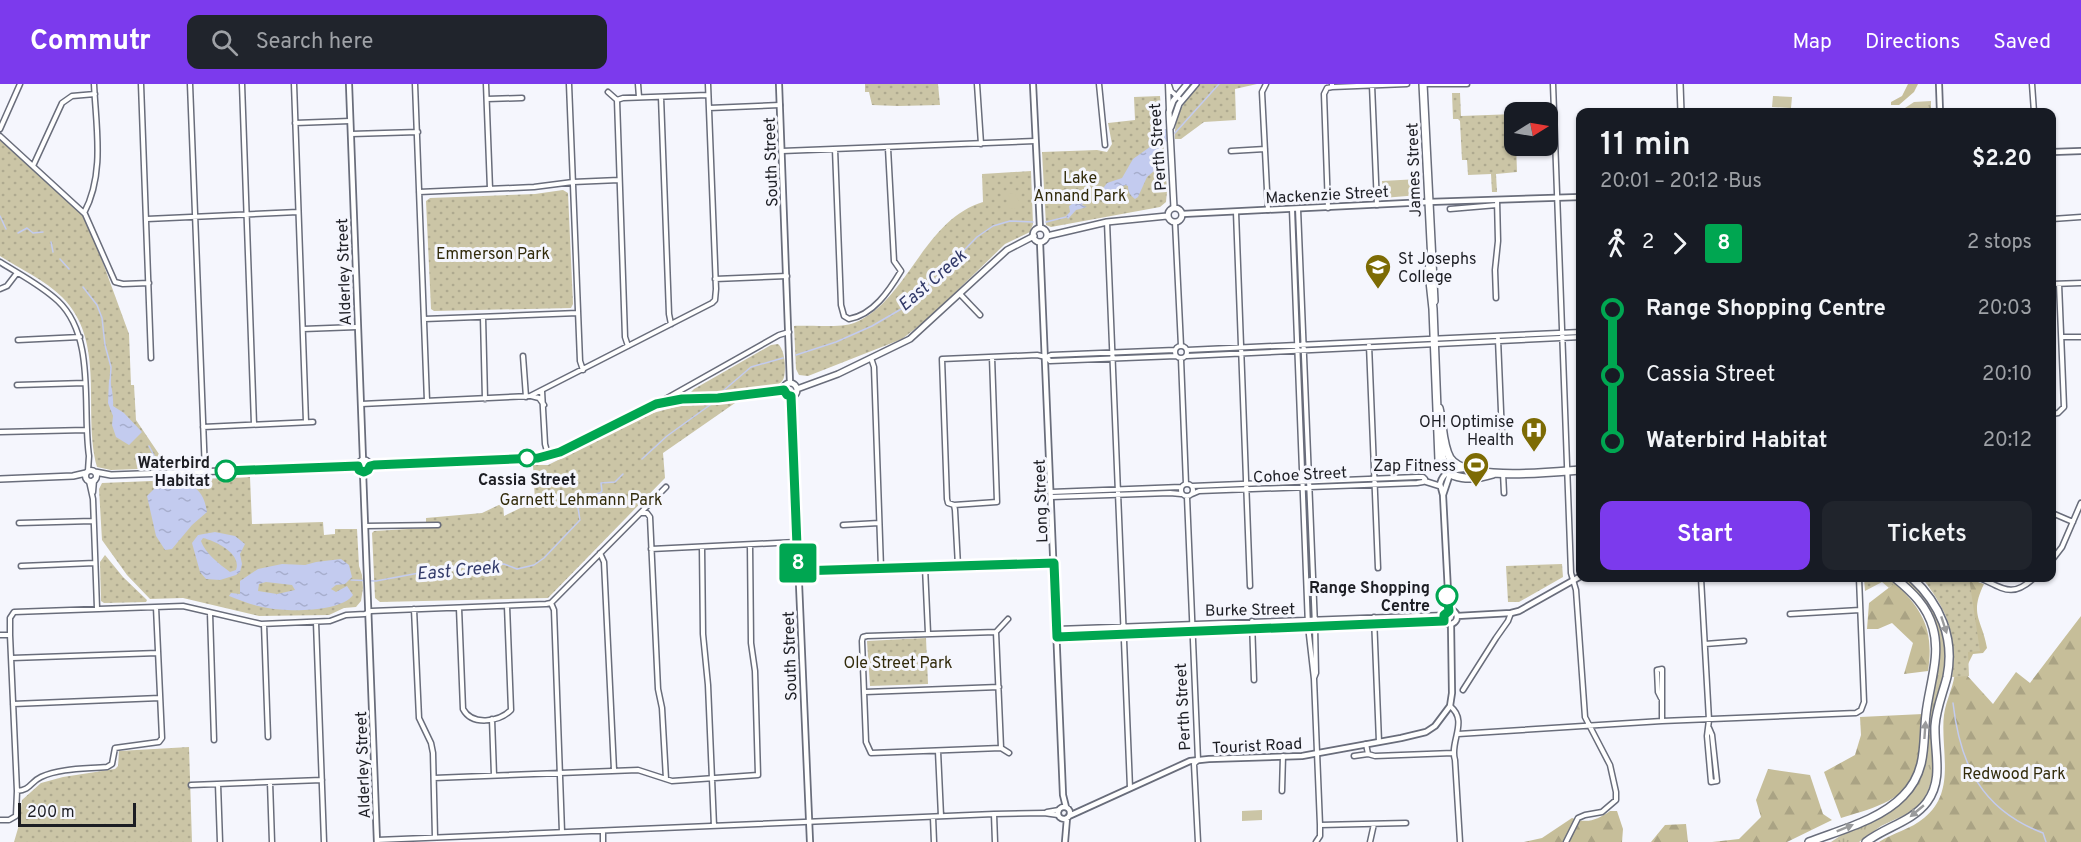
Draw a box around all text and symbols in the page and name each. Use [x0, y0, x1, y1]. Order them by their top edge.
search box [187, 15, 607, 69]
text: Commutr [30, 24, 151, 60]
icon: search [208, 26, 241, 59]
text: Search here [256, 29, 373, 56]
text: Map [1792, 29, 1832, 56]
text: Directions [1865, 29, 1960, 56]
text: Saved [1993, 29, 2051, 56]
street label: Perth Street [1146, 102, 1172, 191]
north arrow [1504, 102, 1558, 156]
map controls [1504, 102, 1558, 156]
street label: South Street [760, 117, 784, 207]
street label: James Street [1403, 122, 1427, 218]
text: 11 min [1600, 125, 1691, 167]
text: $2.20 [1972, 146, 2032, 173]
park label: Lake Annand Park [1034, 169, 1126, 207]
text: 20:01 – 20:12 · Bus [1600, 169, 1762, 195]
street label: Mackenzie Street [1265, 183, 1389, 209]
street label: Alderley Street [333, 218, 357, 326]
icon: walk [1600, 227, 1633, 260]
icon: forward [1663, 227, 1696, 260]
text: 2 [1642, 230, 1654, 256]
text: 8 [1717, 230, 1730, 257]
text: 2 stops [1967, 230, 2032, 256]
park label: Emmerson Park [436, 245, 550, 265]
water label: East Creek [894, 245, 973, 317]
place label: St Josephs College [1398, 250, 1476, 288]
school or university icon: St Josephs College [1363, 252, 1393, 290]
text: Range Shopping Centre [1646, 296, 1886, 323]
text: 20:03 [1978, 296, 2032, 322]
text: Cassia Street [1646, 362, 1775, 389]
text: 20:10 [1982, 362, 2032, 388]
place label: OH! Optimise Health [1419, 413, 1514, 451]
hospital icon: OH! Optimise Health [1519, 415, 1549, 453]
text: Waterbird Habitat [1646, 428, 1827, 455]
text: 20:12 [1983, 428, 2032, 454]
marker: Cassia Street [518, 449, 536, 467]
sports icon: Zap Fitness [1461, 450, 1491, 488]
place label: Waterbird Habitat [137, 454, 210, 492]
place label: Zap Fitness [1373, 457, 1456, 477]
street label: Long Street [1031, 459, 1053, 543]
marker: Waterbird Habitat [215, 460, 237, 482]
street label: Cohoe Street [1253, 464, 1348, 488]
place label: Cassia Street [478, 471, 576, 491]
park label: Garnett Lehmann Park [499, 491, 663, 511]
button: Start [1600, 501, 1810, 570]
button: Tickets [1822, 501, 2032, 570]
line badge: 8 [778, 544, 818, 582]
text: 8 [791, 550, 805, 577]
water label: East Creek [416, 556, 502, 587]
place label: Range Shopping Centre [1309, 579, 1430, 617]
marker: Range Shopping Centre [1436, 585, 1458, 607]
street label: Burke Street [1205, 600, 1295, 622]
street label: South Street [779, 611, 803, 701]
one-way arrow [1940, 616, 1949, 634]
park label: Ole Street Park [843, 654, 953, 674]
street label: Perth Street [1172, 662, 1196, 751]
street label: Alderley Street [352, 711, 376, 819]
one-way arrow [1920, 720, 1929, 739]
street label: Tourist Road [1211, 735, 1303, 759]
park label: Redwood Park [1962, 765, 2066, 785]
scale bar [18, 800, 136, 828]
text: 200 m [27, 803, 75, 823]
one-way arrow [1909, 805, 1925, 818]
one-way arrow [1836, 823, 1854, 833]

